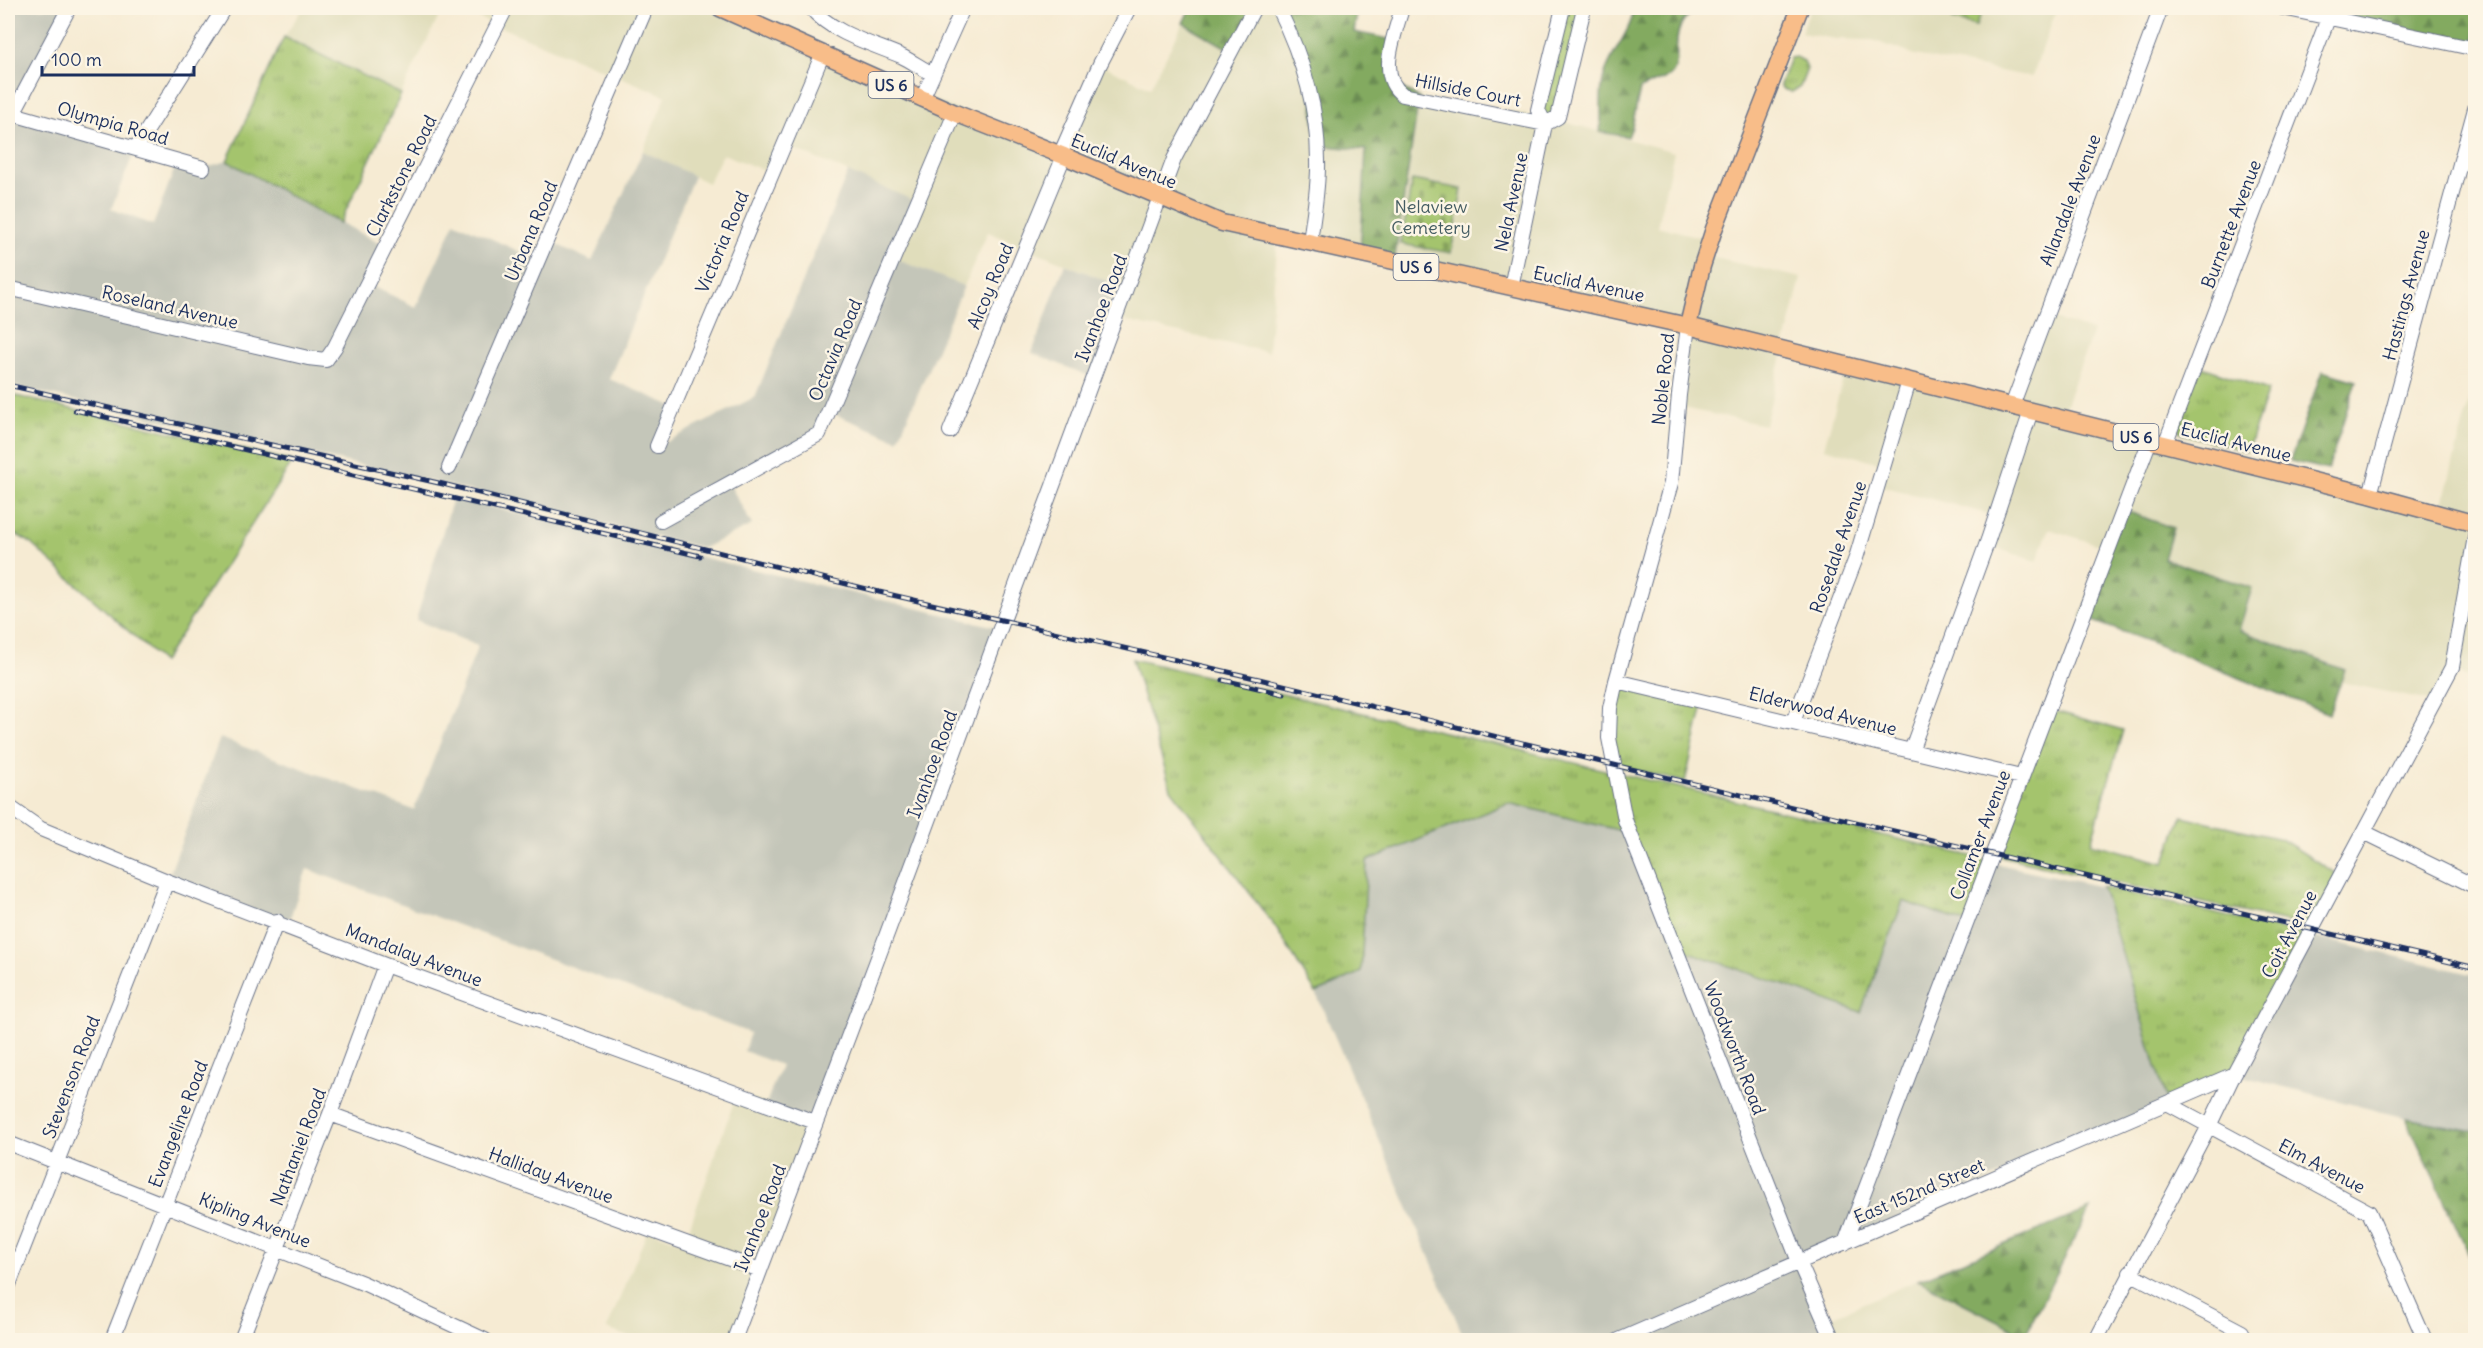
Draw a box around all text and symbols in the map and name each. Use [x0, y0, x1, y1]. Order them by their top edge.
scale bar [42, 39, 194, 77]
text: 100 m [51, 48, 102, 71]
street label: Hillside Court [1413, 68, 1523, 112]
road number: US 6 [868, 72, 914, 98]
street label: Olympia Road [55, 96, 172, 150]
street label: Clarkstone Road [360, 111, 442, 241]
street label: Euclid Avenue [1067, 128, 1181, 194]
street label: Allandale Avenue [2034, 131, 2106, 269]
street label: Nela Avenue [1489, 150, 1533, 254]
street label: Burnette Avenue [2196, 156, 2266, 292]
street label: Urbana Road [500, 177, 563, 285]
street label: Victoria Road [690, 187, 754, 297]
park label: Nelaview Cemetery [1391, 195, 1471, 239]
street label: Hastings Avenue [2377, 227, 2435, 363]
street label: Alcoy Road [962, 239, 1019, 333]
street label: Ivanhoe Road [1070, 251, 1132, 365]
road number: US 6 [1394, 254, 1438, 280]
street label: Euclid Avenue [1531, 261, 1647, 307]
street label: Roseland Avenue [100, 280, 240, 334]
street label: Octavia Road [803, 295, 867, 405]
street label: Noble Road [1647, 331, 1679, 426]
street label: Euclid Avenue [2178, 417, 2294, 467]
road number: US 6 [2114, 424, 2158, 450]
street label: Rosedale Avenue [1805, 478, 1871, 616]
street label: Elderwood Avenue [1747, 681, 1899, 741]
street label: Ivanhoe Road [902, 706, 962, 821]
street label: Collamer Avenue [1945, 767, 2015, 903]
street label: Coit Avenue [2256, 886, 2322, 982]
street label: Mandalay Avenue [342, 918, 486, 992]
street label: Woodworth Road [1699, 978, 1771, 1118]
street label: Stevenson Road [37, 1012, 105, 1142]
street label: Evangeline Road [143, 1057, 213, 1191]
street label: Nathaniel Road [265, 1085, 331, 1209]
street label: Elm Avenue [2275, 1134, 2369, 1198]
street label: Halliday Avenue [486, 1142, 616, 1208]
street label: East 152nd Street [1850, 1153, 1988, 1229]
street label: Ivanhoe Road [729, 1161, 791, 1275]
street label: Kipling Avenue [196, 1187, 314, 1253]

